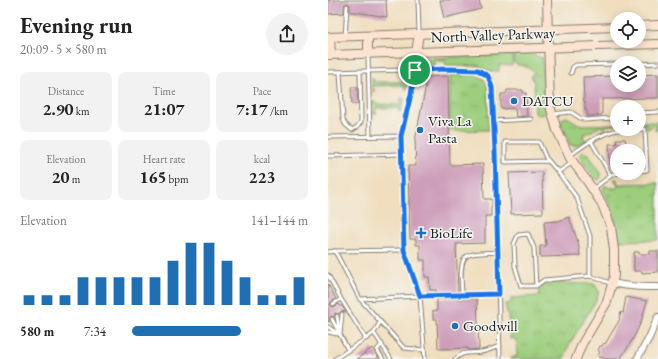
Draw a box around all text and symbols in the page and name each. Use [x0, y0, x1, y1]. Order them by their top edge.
text: Evening run [20, 11, 133, 40]
map controls [610, 12, 646, 180]
button: locate [610, 12, 646, 48]
button: share [266, 13, 308, 55]
street label: North Valley Parkway [430, 23, 556, 46]
text: 20:09 · 5 × 580 m [20, 41, 107, 58]
pin [398, 53, 432, 87]
button: layers [610, 56, 646, 92]
icon: arrive [404, 59, 426, 81]
text: Distance [48, 84, 84, 98]
text: Time [153, 84, 175, 98]
text: Pace [253, 84, 271, 98]
place label: DATCU [522, 91, 573, 110]
marker: DATCU [509, 96, 519, 106]
text: 2.90 [42, 98, 74, 120]
text: 21:07 [144, 98, 184, 120]
text: 7:17 [236, 98, 268, 120]
button: + [610, 100, 646, 136]
text: km [74, 104, 90, 118]
text: /km [268, 104, 288, 118]
place label: Viva La Pasta [428, 111, 472, 147]
marker: Viva La Pasta [415, 125, 425, 135]
button: − [610, 144, 646, 180]
text: Elevation [46, 152, 86, 166]
text: Heart rate [143, 152, 185, 166]
text: kcal [254, 152, 270, 166]
text: 20 [52, 166, 70, 188]
text: 165 [139, 166, 166, 188]
text: 223 [249, 166, 275, 188]
text: m [70, 172, 80, 186]
text: bpm [166, 172, 189, 186]
text: Elevation [20, 212, 67, 229]
text: 141–144 m [251, 212, 308, 229]
place label: BioLife [430, 223, 473, 242]
marker: BioLife [415, 227, 427, 239]
place label: Goodwill [463, 316, 518, 335]
marker: Goodwill [450, 321, 460, 331]
text: 580 m [20, 323, 54, 340]
text: 7:34 [84, 323, 106, 340]

